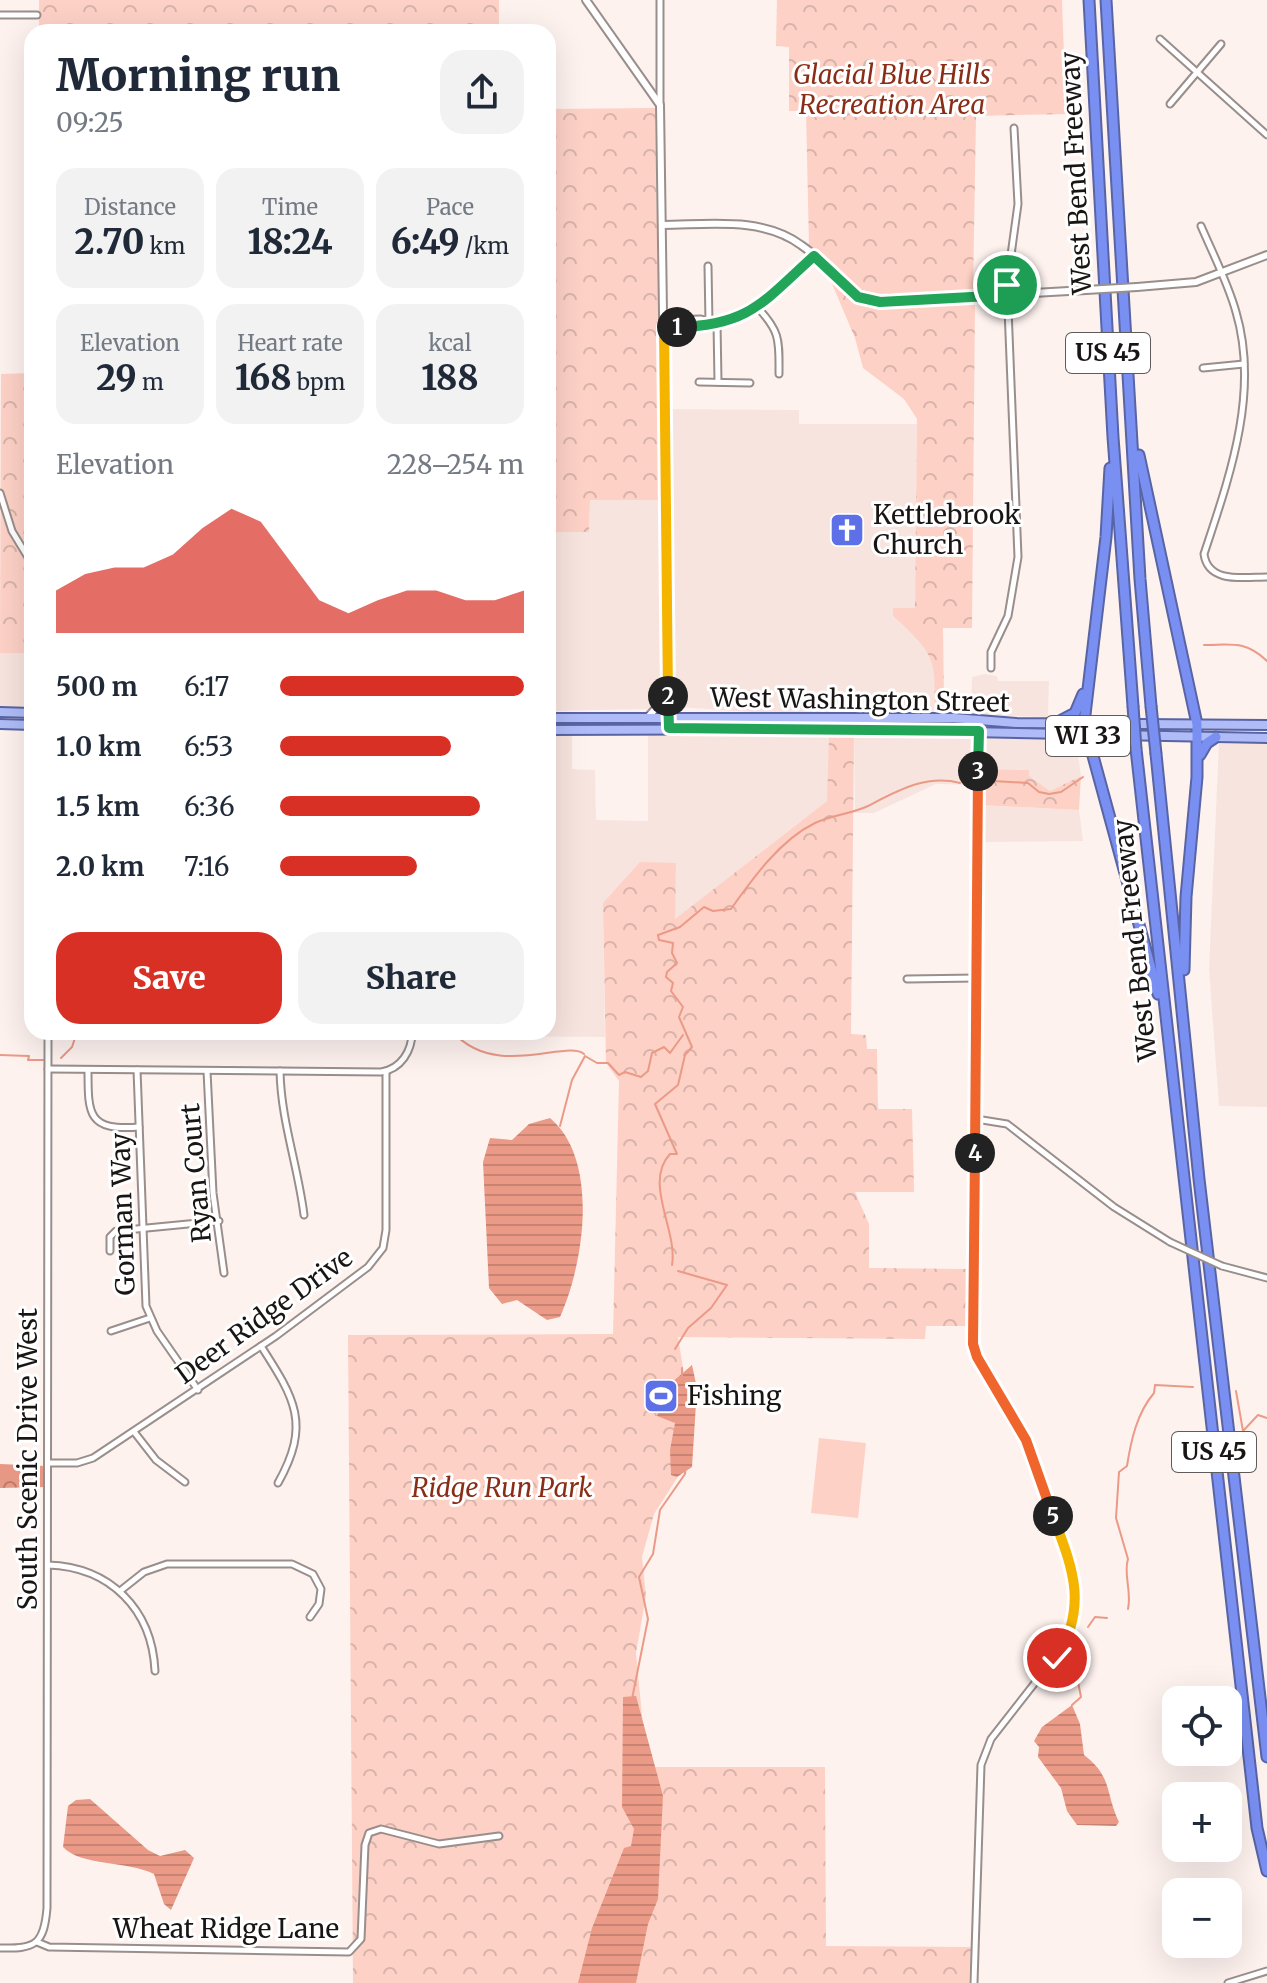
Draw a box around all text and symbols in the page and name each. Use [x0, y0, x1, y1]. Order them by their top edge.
text: Morning run [56, 48, 340, 103]
button: share [440, 50, 524, 134]
street label: West Bend Freeway [1053, 50, 1098, 296]
park label: Glacial Blue Hills Recreation Area [793, 58, 991, 121]
text: 09:25 [56, 106, 124, 139]
text: Distance [84, 193, 176, 221]
text: Time [262, 193, 318, 221]
text: Pace [426, 193, 474, 221]
text: 2.70 [75, 221, 144, 263]
text: 18:24 [247, 221, 333, 263]
text: 6:49 [391, 221, 460, 263]
text: km [144, 232, 185, 260]
text: /km [460, 232, 509, 260]
pin [973, 251, 1041, 319]
icon: arrive [985, 263, 1029, 307]
pin: 1 [657, 307, 697, 347]
text: 1 [672, 313, 682, 341]
text: Elevation [80, 329, 180, 357]
text: Heart rate [237, 329, 343, 357]
text: kcal [428, 329, 472, 357]
road number: US 45 [1066, 333, 1150, 373]
text: 29 [96, 357, 137, 399]
text: 168 [235, 357, 292, 399]
text: 188 [421, 357, 479, 399]
text: m [137, 368, 164, 396]
text: bpm [292, 368, 345, 396]
text: Elevation [56, 448, 174, 481]
text: 228–254 m [387, 448, 524, 481]
place label: Kettlebrook Church [873, 498, 1021, 561]
church icon: Kettlebrook Church [828, 511, 866, 549]
text: 500 m [56, 670, 138, 703]
text: 6:17 [184, 670, 229, 703]
pin: 2 [648, 676, 688, 716]
street label: West Washington Street [709, 680, 1010, 719]
text: 2 [662, 682, 674, 710]
road number: WI 33 [1046, 716, 1130, 756]
text: 1.0 km [56, 730, 141, 763]
text: 6:53 [184, 730, 233, 763]
pin: 3 [958, 751, 998, 791]
text: 3 [972, 757, 984, 785]
text: 1.5 km [56, 790, 140, 823]
text: 6:36 [184, 790, 235, 823]
street label: West Bend Freeway [1105, 817, 1164, 1064]
text: 2.0 km [56, 850, 144, 883]
text: 7:16 [184, 850, 229, 883]
button: Save [56, 932, 282, 1024]
button: Share [298, 932, 524, 1024]
street label: Ryan Court [173, 1102, 218, 1244]
street label: Gorman Way [103, 1131, 142, 1296]
pin: 4 [955, 1133, 995, 1173]
text: 4 [968, 1139, 982, 1167]
street label: Deer Ridge Drive [169, 1240, 359, 1391]
street label: South Scenic Drive West [11, 1308, 44, 1610]
sports icon: Fishing [642, 1377, 680, 1415]
place label: Fishing [687, 1379, 782, 1412]
road number: US 45 [1172, 1432, 1256, 1472]
park label: Ridge Run Park [411, 1471, 593, 1504]
pin: 5 [1033, 1496, 1073, 1536]
text: 5 [1047, 1502, 1059, 1530]
pin [1023, 1624, 1091, 1692]
icon: check [1035, 1636, 1079, 1680]
map controls [1162, 1686, 1242, 1958]
button: locate [1162, 1686, 1242, 1766]
button: + [1162, 1782, 1242, 1862]
button: − [1162, 1878, 1242, 1958]
street label: Wheat Ridge Lane [112, 1912, 339, 1945]

